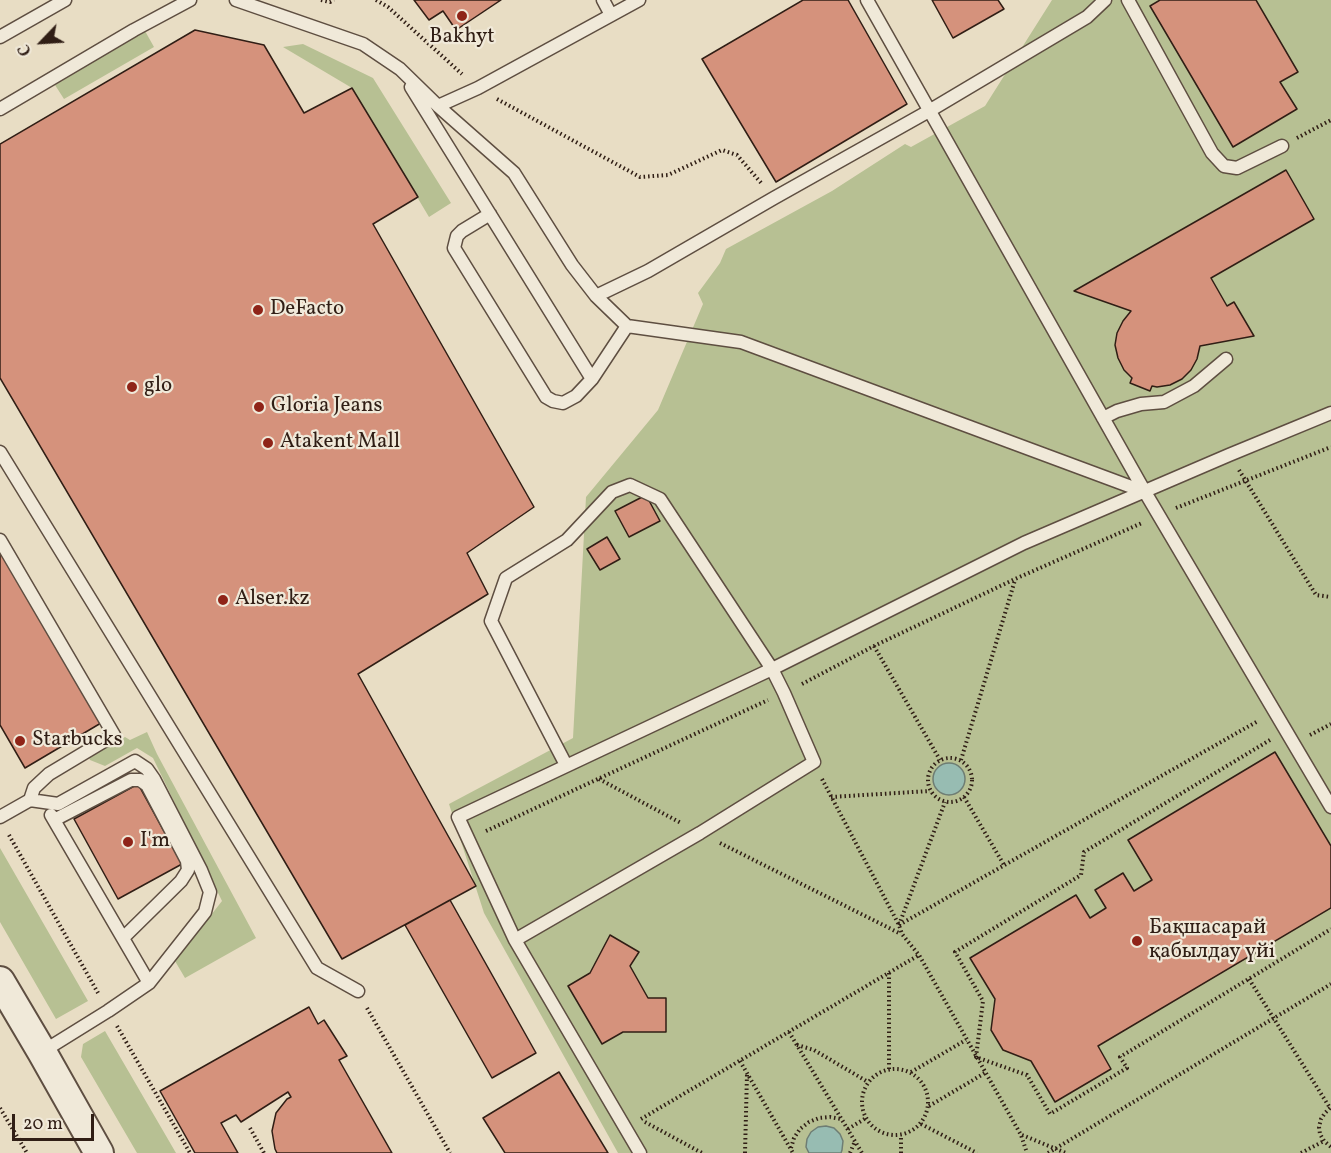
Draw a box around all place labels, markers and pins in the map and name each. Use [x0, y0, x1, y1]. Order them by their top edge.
marker: Bakhyt [455, 9, 469, 23]
place label: Bakhyt [429, 25, 495, 51]
place label: DeFacto [270, 297, 344, 323]
marker: DeFacto [251, 303, 265, 317]
place label: glo [144, 374, 172, 400]
marker: glo [125, 380, 139, 394]
place label: Gloria Jeans [271, 394, 382, 420]
marker: Gloria Jeans [252, 400, 266, 414]
place label: Atakent Mall [280, 430, 400, 456]
marker: Atakent Mall [261, 436, 275, 450]
place label: Alser.kz [235, 587, 310, 613]
marker: Alser.kz [216, 593, 230, 607]
place label: Starbucks [32, 728, 123, 754]
marker: Starbucks [13, 734, 27, 748]
place label: I'm [140, 829, 170, 855]
marker: I'm [121, 835, 135, 849]
place label: Бақшасарай қабылдау үйі [1149, 916, 1275, 966]
marker: Бақшасарай қабылдау үйі [1130, 934, 1144, 948]

